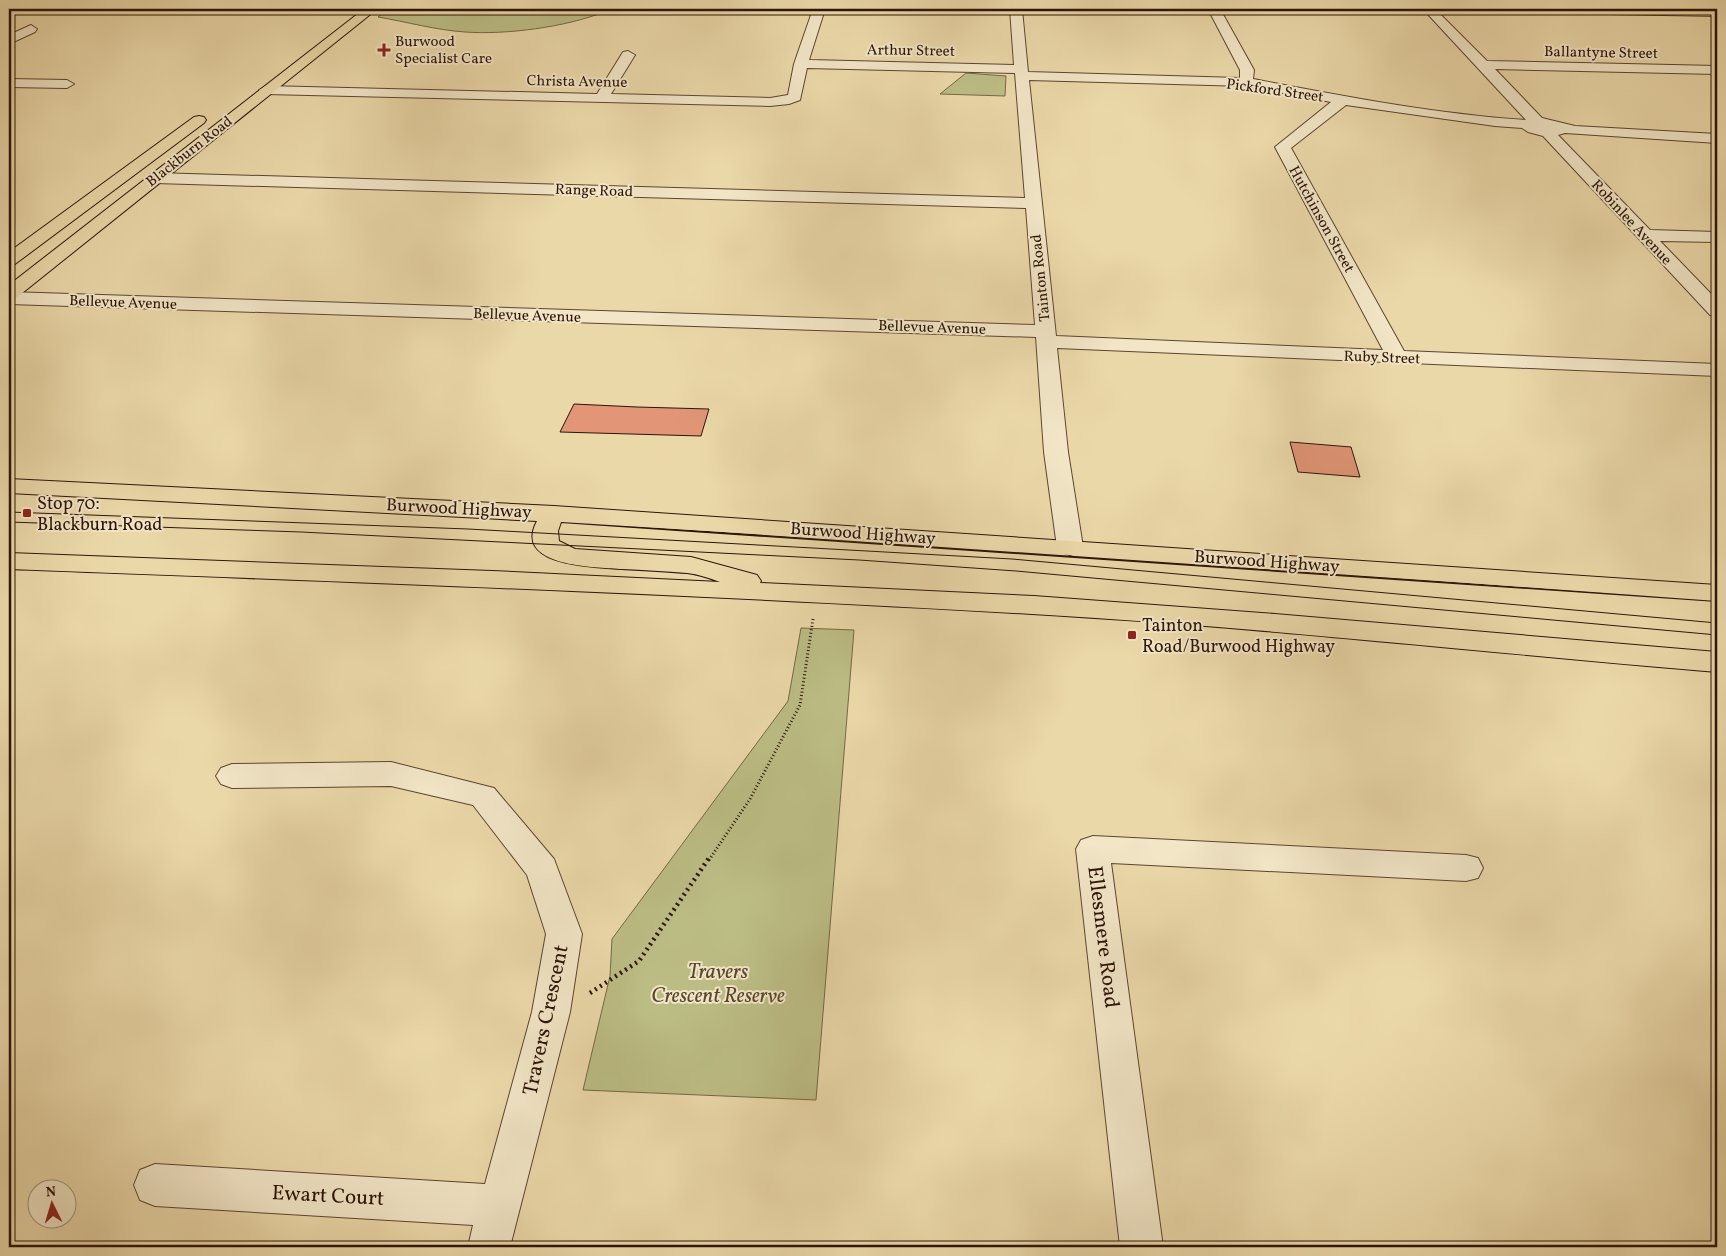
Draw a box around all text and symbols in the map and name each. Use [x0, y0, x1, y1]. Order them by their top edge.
place label: Burwood Specialist Care [395, 32, 492, 70]
street label: Arthur Street [867, 40, 955, 63]
street label: Ballantyne Street [1544, 42, 1658, 65]
marker: Burwood Specialist Care [377, 43, 391, 57]
street label: Christa Avenue [526, 71, 628, 94]
street label: Pickford Street [1225, 74, 1325, 109]
street label: Blackburn Road [142, 112, 238, 193]
street label: Hutchinson Street [1283, 162, 1359, 277]
street label: Robinlee Avenue [1586, 176, 1676, 270]
street label: Range Road [554, 180, 633, 203]
street label: Tainton Road [1026, 233, 1057, 323]
street label: Bellevue Avenue [69, 291, 177, 316]
street label: Bellevue Avenue [473, 304, 581, 329]
street label: Bellevue Avenue [878, 316, 986, 341]
street label: Ruby Street [1343, 347, 1421, 370]
place label: Stop 70: Blackburn Road [37, 492, 163, 538]
street label: Burwood Highway [385, 493, 533, 526]
marker: Stop 70: Blackburn Road [21, 507, 33, 519]
street label: Burwood Highway [789, 517, 937, 552]
street label: Burwood Highway [1193, 545, 1341, 580]
place label: Tainton Road/Burwood Highway [1142, 614, 1335, 660]
marker: Tainton Road/Burwood Highway [1126, 629, 1138, 641]
street label: Ellesmere Road [1079, 864, 1126, 1010]
street label: Travers Crescent [516, 942, 577, 1098]
park label: Travers Crescent Reserve [651, 958, 785, 1011]
north arrow [28, 1178, 78, 1228]
street label: Ewart Court [271, 1179, 385, 1214]
text: N [45, 1183, 57, 1202]

